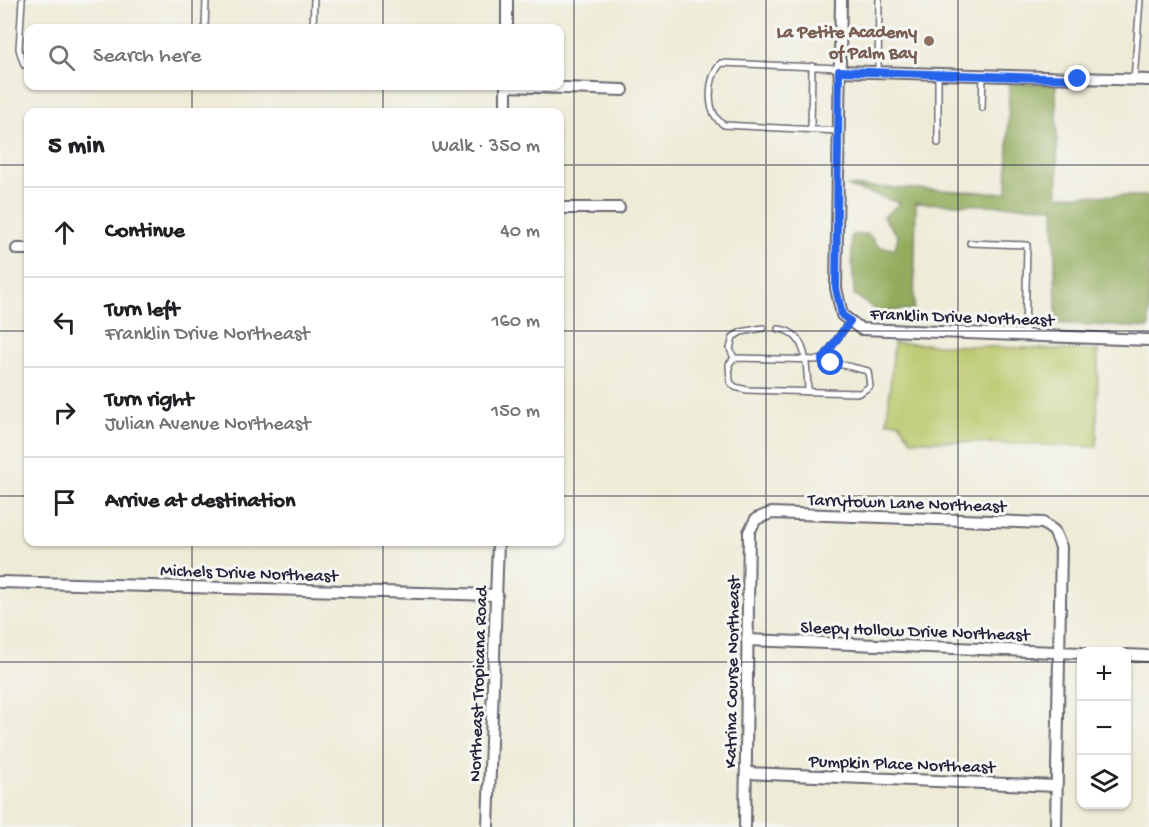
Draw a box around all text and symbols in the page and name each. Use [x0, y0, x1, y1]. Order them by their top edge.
place label: La Petite Academy of Palm Bay [777, 23, 917, 65]
search box [24, 24, 564, 90]
marker: La Petite Academy of Palm Bay [922, 34, 936, 48]
icon: search [45, 41, 78, 74]
text: Search here [93, 44, 201, 70]
route end [1064, 65, 1090, 91]
text: 5 min [48, 132, 104, 163]
text: Walk · 350 m [432, 136, 540, 159]
icon: ahead [48, 216, 81, 249]
text: Continue [105, 219, 185, 245]
text: 40 m [500, 221, 540, 244]
text: Turn left [105, 298, 179, 324]
street label: Franklin Drive Northeast [869, 305, 1056, 332]
icon: left [48, 306, 81, 339]
text: 160 m [491, 311, 540, 334]
text: Franklin Drive Northeast [105, 324, 310, 347]
route start [817, 349, 843, 375]
text: Turn right [105, 388, 193, 414]
icon: right [48, 396, 81, 429]
text: 150 m [491, 401, 540, 424]
text: Julian Avenue Northeast [105, 414, 310, 437]
icon: arrive [48, 486, 81, 519]
text: Arrive at destination [105, 489, 295, 515]
street label: Tarrytown Lane Northeast [806, 491, 1008, 519]
street label: Michels Drive Northeast [160, 561, 340, 588]
street label: Katrina Course Northeast [721, 574, 746, 768]
street label: Northeast Tropicana Road [466, 585, 493, 782]
street label: Sleepy Hollow Drive Northeast [800, 618, 1031, 647]
map controls [1077, 647, 1131, 809]
button: + [1077, 647, 1131, 701]
button: − [1077, 701, 1131, 755]
street label: Pumpkin Place Northeast [808, 752, 997, 779]
button: layers [1077, 755, 1131, 809]

